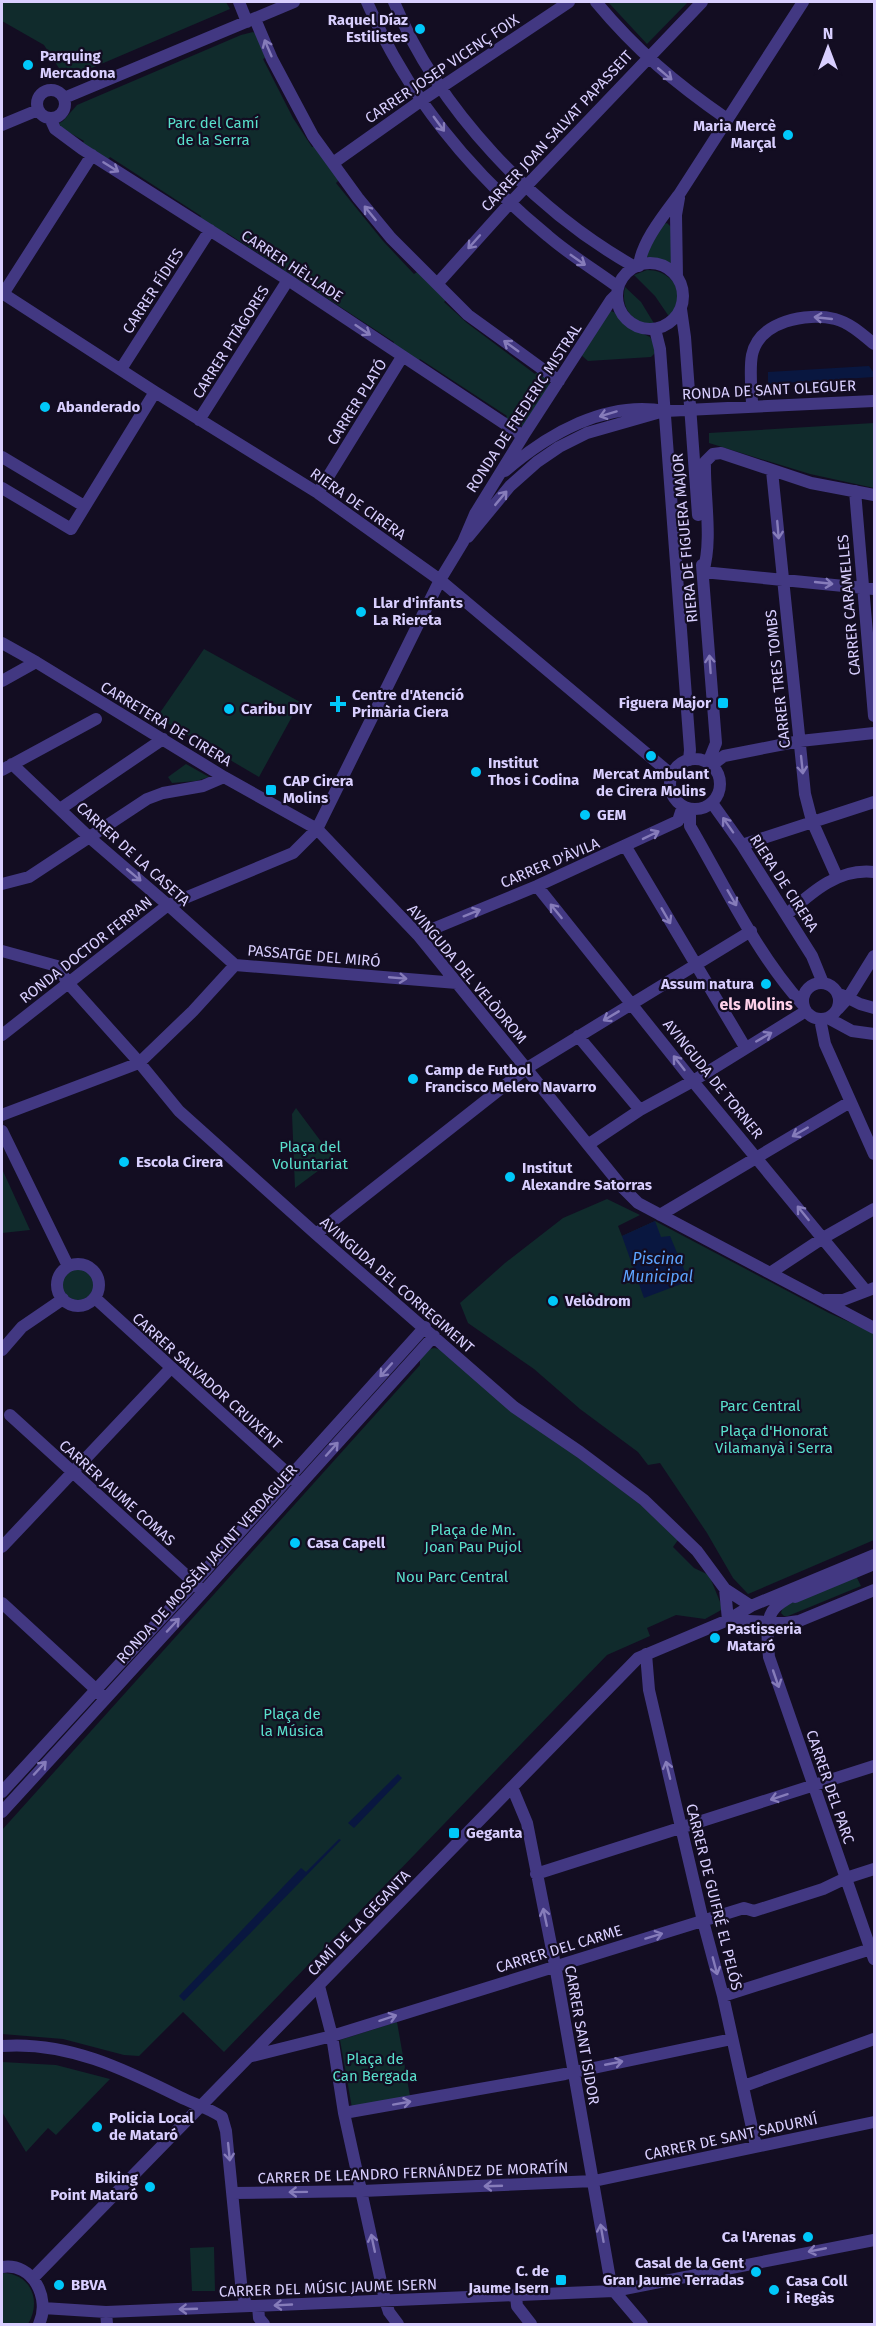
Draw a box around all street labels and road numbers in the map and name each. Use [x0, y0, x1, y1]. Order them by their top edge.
street label: CARRER JOSEP VICENÇ FOIX [362, 10, 523, 127]
street label: CARRER JOAN SALVAT PAPASSEIT [478, 47, 637, 215]
street label: CARRER HÈL·LADE [238, 226, 346, 306]
street label: CARRER FÍDIES [119, 245, 187, 337]
street label: CARRER PITÀGORES [189, 282, 273, 402]
street label: RONDA DE FREDERIC MISTRAL [462, 320, 586, 496]
street label: CARRER PLATÓ [323, 356, 391, 448]
street label: RONDA DE SANT OLEGUER [682, 376, 856, 404]
street label: RIERA DE FIGUERA MAJOR [669, 453, 701, 623]
street label: RIERA DE CIRERA [307, 464, 410, 544]
street label: CARRER CARAMELLES [834, 534, 864, 676]
street label: CARRER TRES TOMBS [762, 609, 794, 749]
street label: CARRETERA DE CIRERA [97, 678, 235, 771]
street label: CARRER DE LA CASETA [72, 798, 194, 910]
street label: RIERA DE CIRERA [746, 831, 822, 935]
street label: CARRER D'ÀVILA [498, 834, 603, 892]
street label: RONDA DOCTOR FERRAN [16, 893, 156, 1007]
street label: AVINGUDA DEL VELÒDROM [404, 901, 530, 1047]
street label: PASSATGE DEL MIRÓ [247, 941, 381, 971]
street label: AVINGUDA DE TORNER [659, 1016, 767, 1142]
street label: AVINGUDA DEL CORREGIMENT [316, 1213, 478, 1357]
street label: CARRER SALVADOR CRUIXENT [129, 1309, 286, 1453]
street label: CARRER JAUME COMAS [55, 1436, 179, 1550]
street label: RONDA DE MOSSÈN JACINT VERDAGUER [113, 1461, 301, 1667]
street label: CARRER DEL PARC [802, 1728, 858, 1847]
street label: CARRER DE GUIFRÉ EL PELÓS [682, 1802, 746, 1992]
street label: CAMÍ DE LA GEGANTA [304, 1866, 414, 1980]
street label: CARRER DEL CARME [494, 1921, 624, 1977]
street label: CARRER SANT ISIDOR [561, 1964, 603, 2106]
street label: CARRER DE SANT SADURNÍ [643, 2110, 819, 2164]
street label: CARRER DE LEANDRO FERNÁNDEZ DE MORATÍN [257, 2159, 569, 2187]
street label: CARRER DEL MÚSIC JAUME ISERN [219, 2275, 437, 2301]

